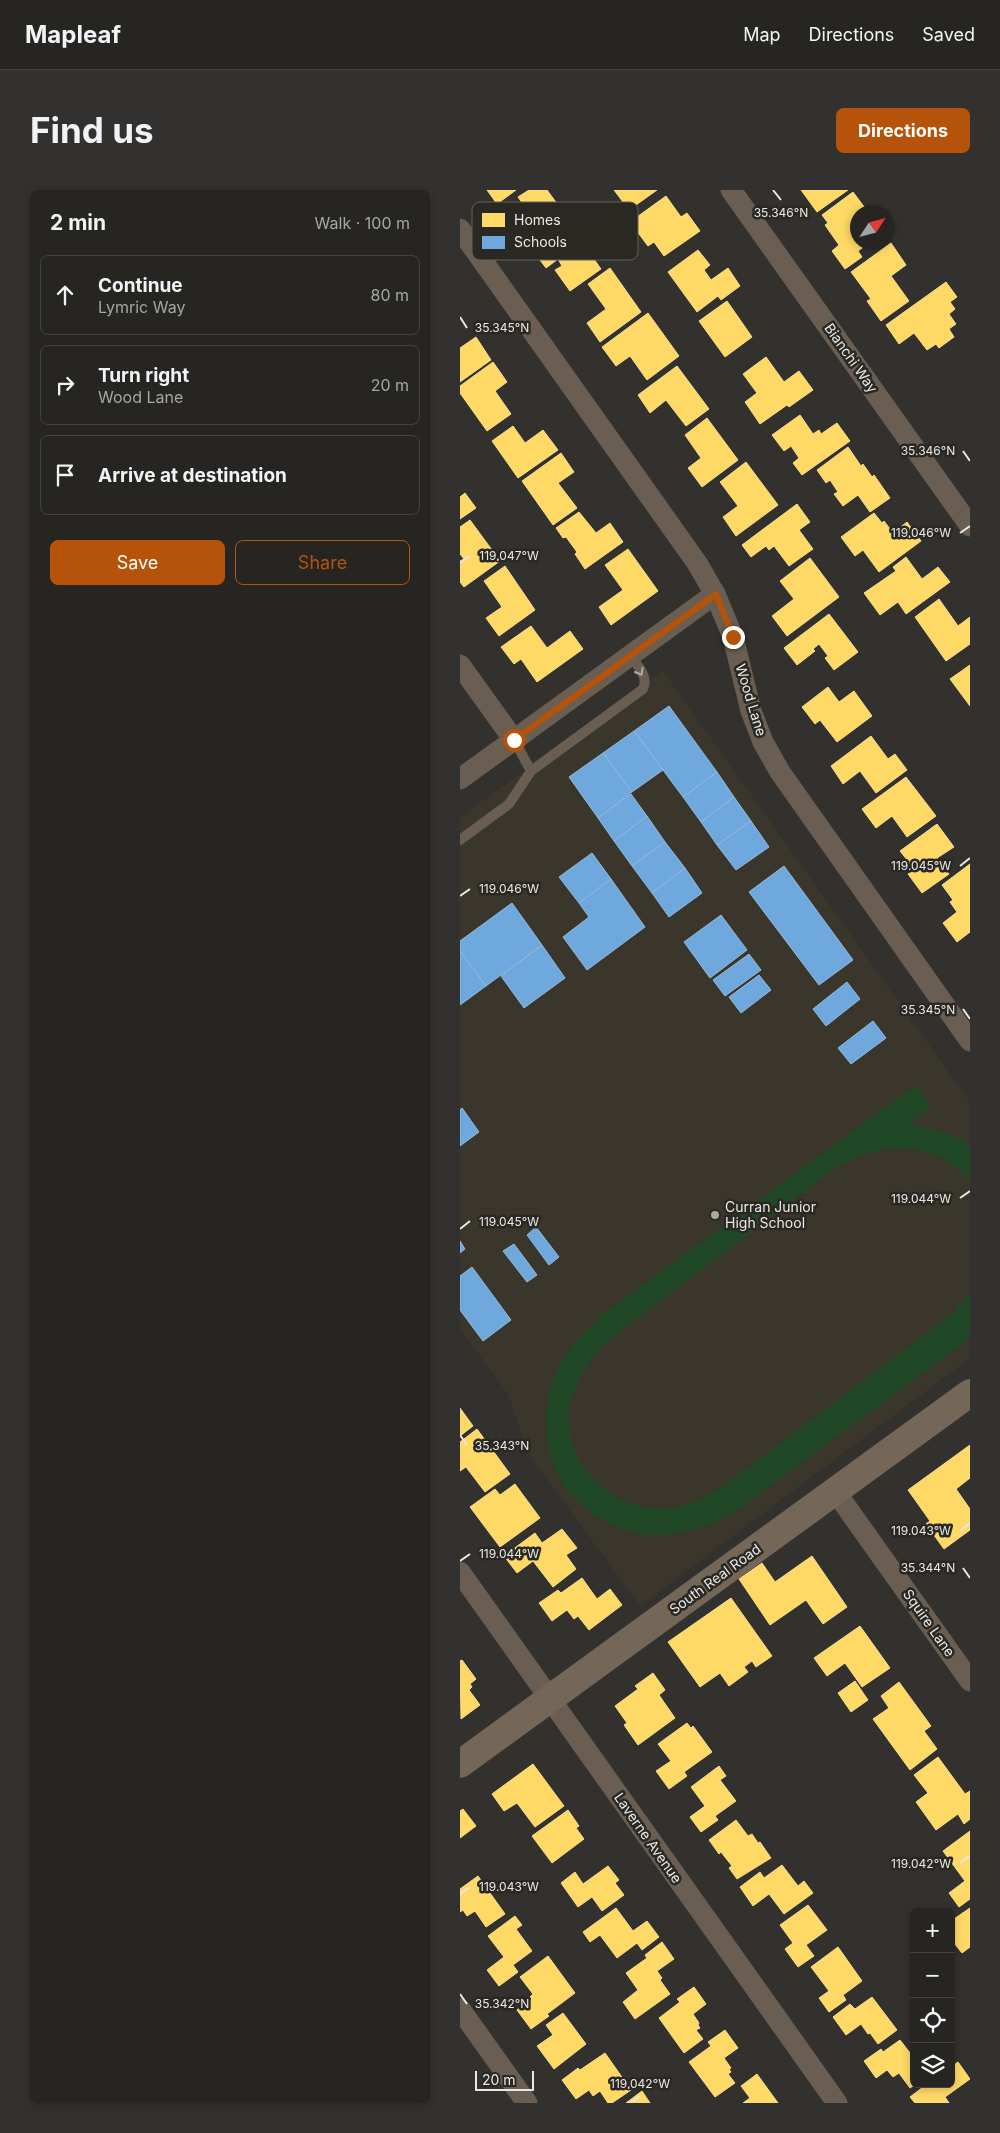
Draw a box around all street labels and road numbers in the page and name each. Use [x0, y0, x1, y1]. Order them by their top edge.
street label: Bianchi Way [821, 320, 882, 396]
street label: Wood Lane [732, 662, 771, 738]
street label: South Real Road [666, 1540, 764, 1617]
street label: Squire Lane [900, 1586, 959, 1660]
street label: Laverne Avenue [611, 1789, 686, 1886]

